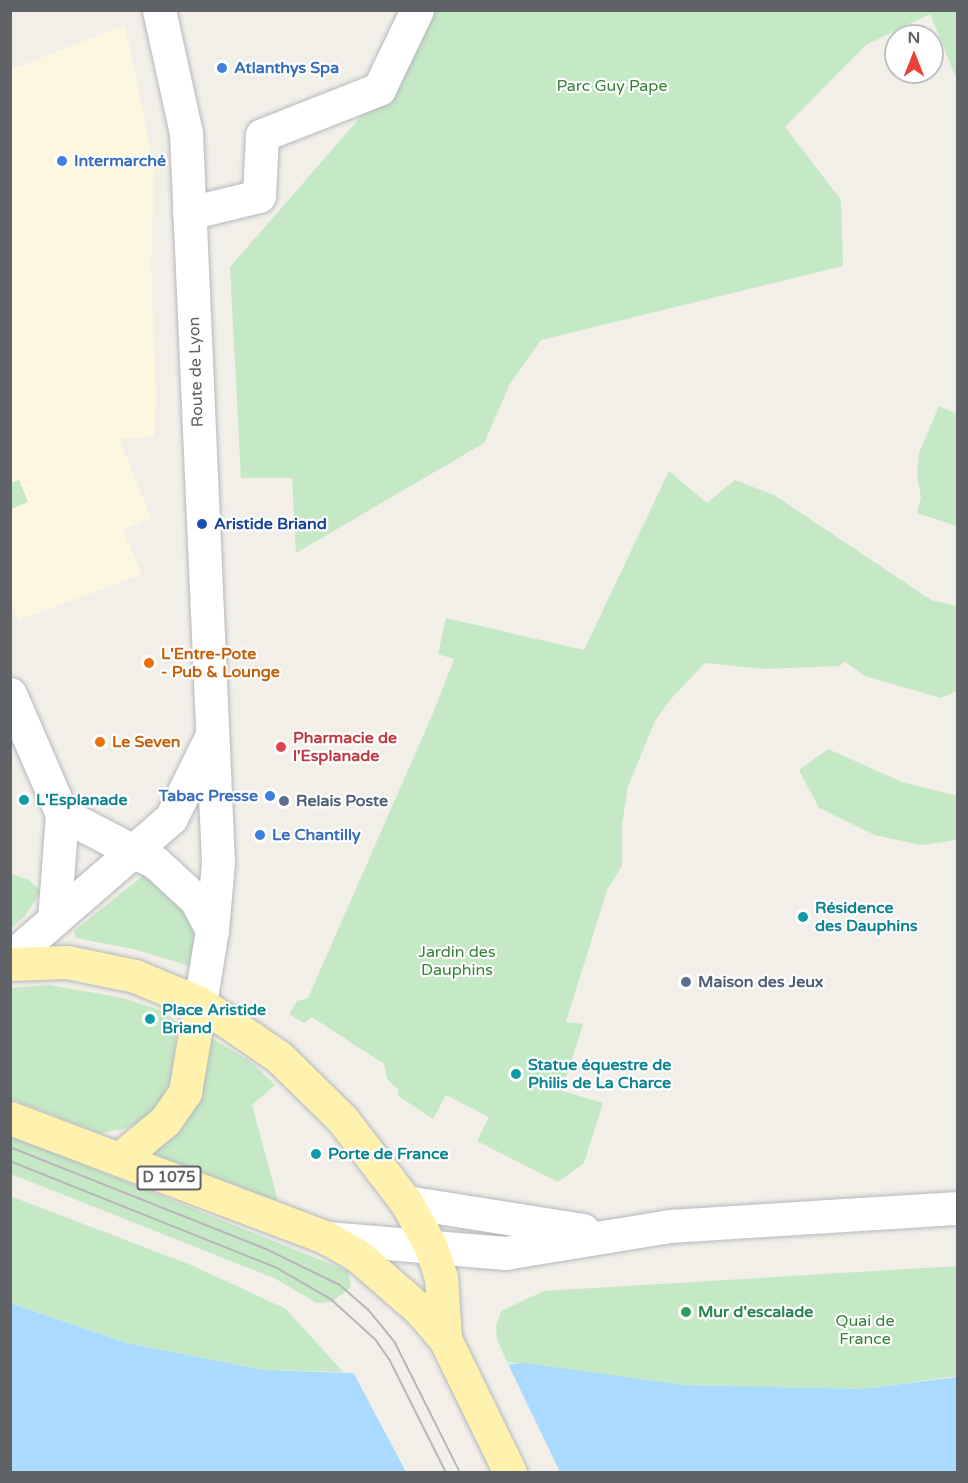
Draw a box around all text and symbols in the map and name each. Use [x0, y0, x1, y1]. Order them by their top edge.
north arrow [884, 24, 944, 84]
text: N [908, 28, 920, 48]
place label: Atlanthys Spa [234, 58, 339, 78]
marker: Atlanthys Spa [215, 61, 229, 75]
park label: Parc Guy Pape [557, 76, 667, 96]
place label: Intermarché [74, 151, 166, 171]
marker: Intermarché [55, 154, 69, 168]
street label: Route de Lyon [184, 316, 208, 428]
place label: Aristide Briand [214, 514, 327, 534]
marker: Aristide Briand [195, 517, 209, 531]
place label: L'Entre-Pote - Pub & Lounge [161, 644, 280, 682]
marker: L'Entre-Pote - Pub & Lounge [142, 656, 156, 670]
place label: Pharmacie de l'Esplanade [293, 728, 397, 766]
place label: Le Seven [112, 732, 180, 752]
marker: Le Seven [93, 735, 107, 749]
marker: Pharmacie de l'Esplanade [274, 740, 288, 754]
place label: Tabac Presse [159, 786, 258, 806]
marker: Tabac Presse [263, 789, 277, 803]
place label: L'Esplanade [36, 790, 128, 810]
place label: Relais Poste [296, 791, 388, 811]
marker: L'Esplanade [17, 793, 31, 807]
marker: Relais Poste [277, 794, 291, 808]
place label: Le Chantilly [272, 825, 360, 845]
marker: Le Chantilly [253, 828, 267, 842]
place label: Résidence des Dauphins [815, 898, 918, 936]
marker: Résidence des Dauphins [796, 910, 810, 924]
park label: Jardin des Dauphins [418, 942, 496, 980]
place label: Maison des Jeux [698, 972, 823, 992]
marker: Maison des Jeux [679, 975, 693, 989]
place label: Place Aristide Briand [162, 1000, 266, 1038]
marker: Place Aristide Briand [143, 1012, 157, 1026]
place label: Statue équestre de Philis de La Charce [528, 1055, 671, 1093]
marker: Statue équestre de Philis de La Charce [509, 1067, 523, 1081]
place label: Porte de France [328, 1144, 449, 1164]
marker: Porte de France [309, 1147, 323, 1161]
road number: D 1075 [136, 1166, 202, 1190]
place label: Mur d'escalade [698, 1302, 813, 1322]
marker: Mur d'escalade [679, 1305, 693, 1319]
park label: Quai de France [836, 1311, 894, 1349]

